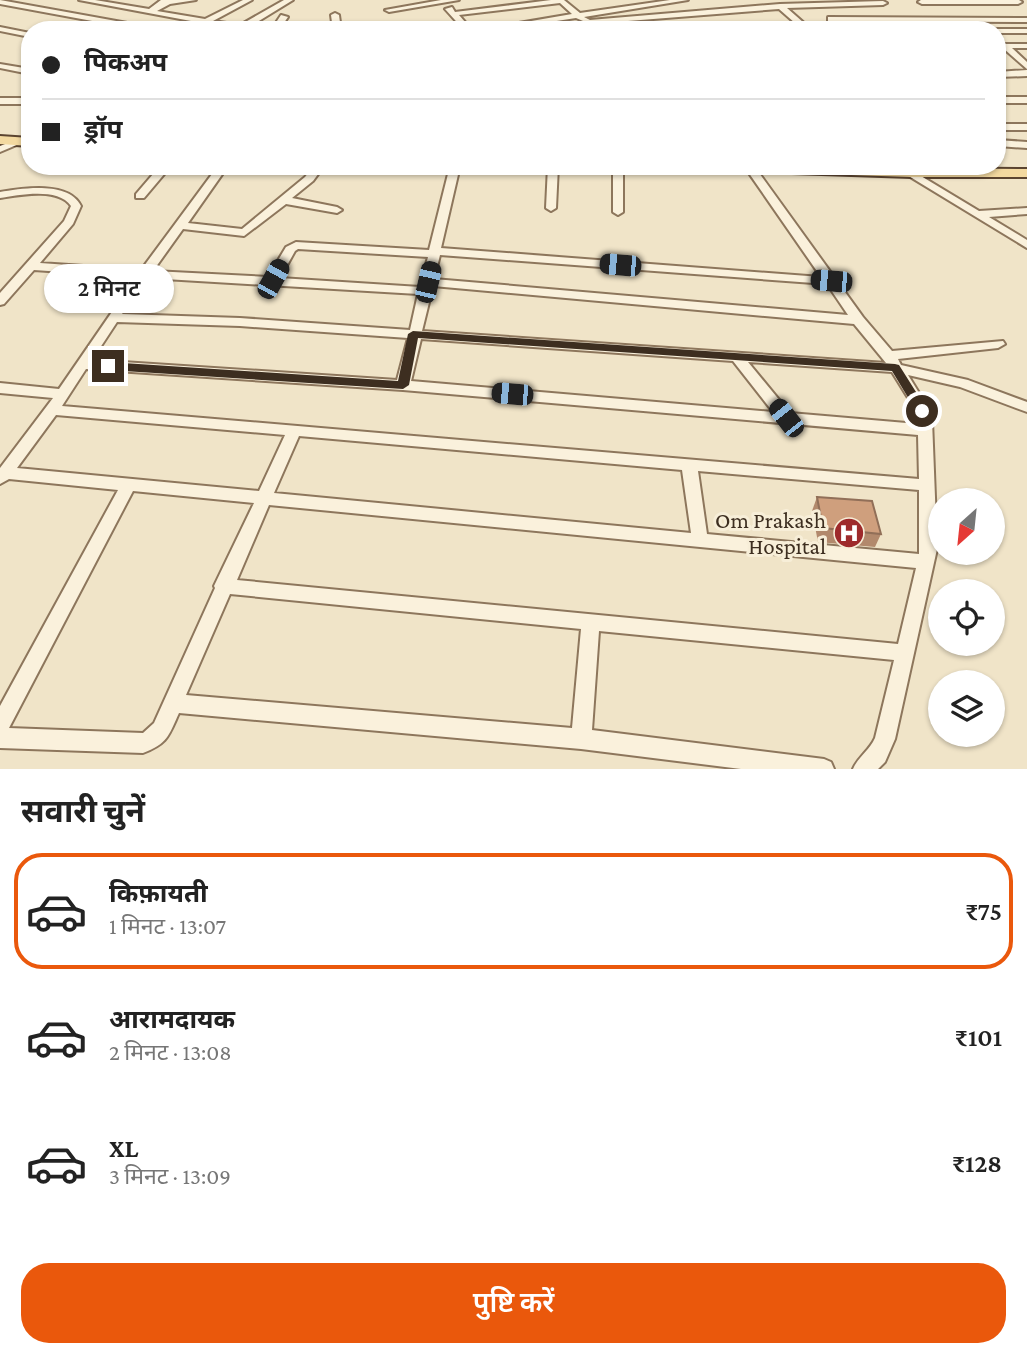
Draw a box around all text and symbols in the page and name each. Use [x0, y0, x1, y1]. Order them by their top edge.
text: पिकअप [84, 48, 167, 77]
text: ड्रॉप [84, 115, 122, 144]
car [599, 253, 642, 277]
car [254, 256, 293, 302]
car [414, 259, 443, 305]
callout: 2 मिनट [43, 264, 173, 314]
car [810, 269, 853, 293]
text: 2 मिनट [78, 275, 140, 301]
route end [92, 350, 124, 382]
car [491, 382, 534, 406]
car [765, 395, 808, 441]
route start [906, 395, 938, 427]
north arrow [928, 488, 1004, 565]
map controls [928, 488, 1005, 747]
place label: Om Prakash Hospital [715, 507, 826, 559]
hospital icon: Om Prakash Hospital [832, 516, 866, 550]
button: locate [928, 579, 1005, 656]
button: layers [928, 670, 1005, 747]
text: सवारी चुनें [21, 793, 145, 829]
text: किफ़ायती [109, 879, 208, 908]
icon: car [25, 880, 88, 943]
text: ₹75 [965, 897, 1002, 926]
text: 1 मिनट · 13:07 [109, 913, 226, 939]
text: आरामदायक [109, 1005, 235, 1034]
icon: car [25, 1006, 88, 1069]
text: ₹101 [955, 1023, 1002, 1052]
text: 2 मिनट · 13:08 [109, 1039, 232, 1065]
icon: car [25, 1132, 88, 1195]
text: XL [109, 1134, 138, 1163]
text: ₹128 [952, 1149, 1002, 1178]
text: 3 मिनट · 13:09 [109, 1163, 231, 1189]
button: पुष्टि करें [21, 1263, 1006, 1343]

